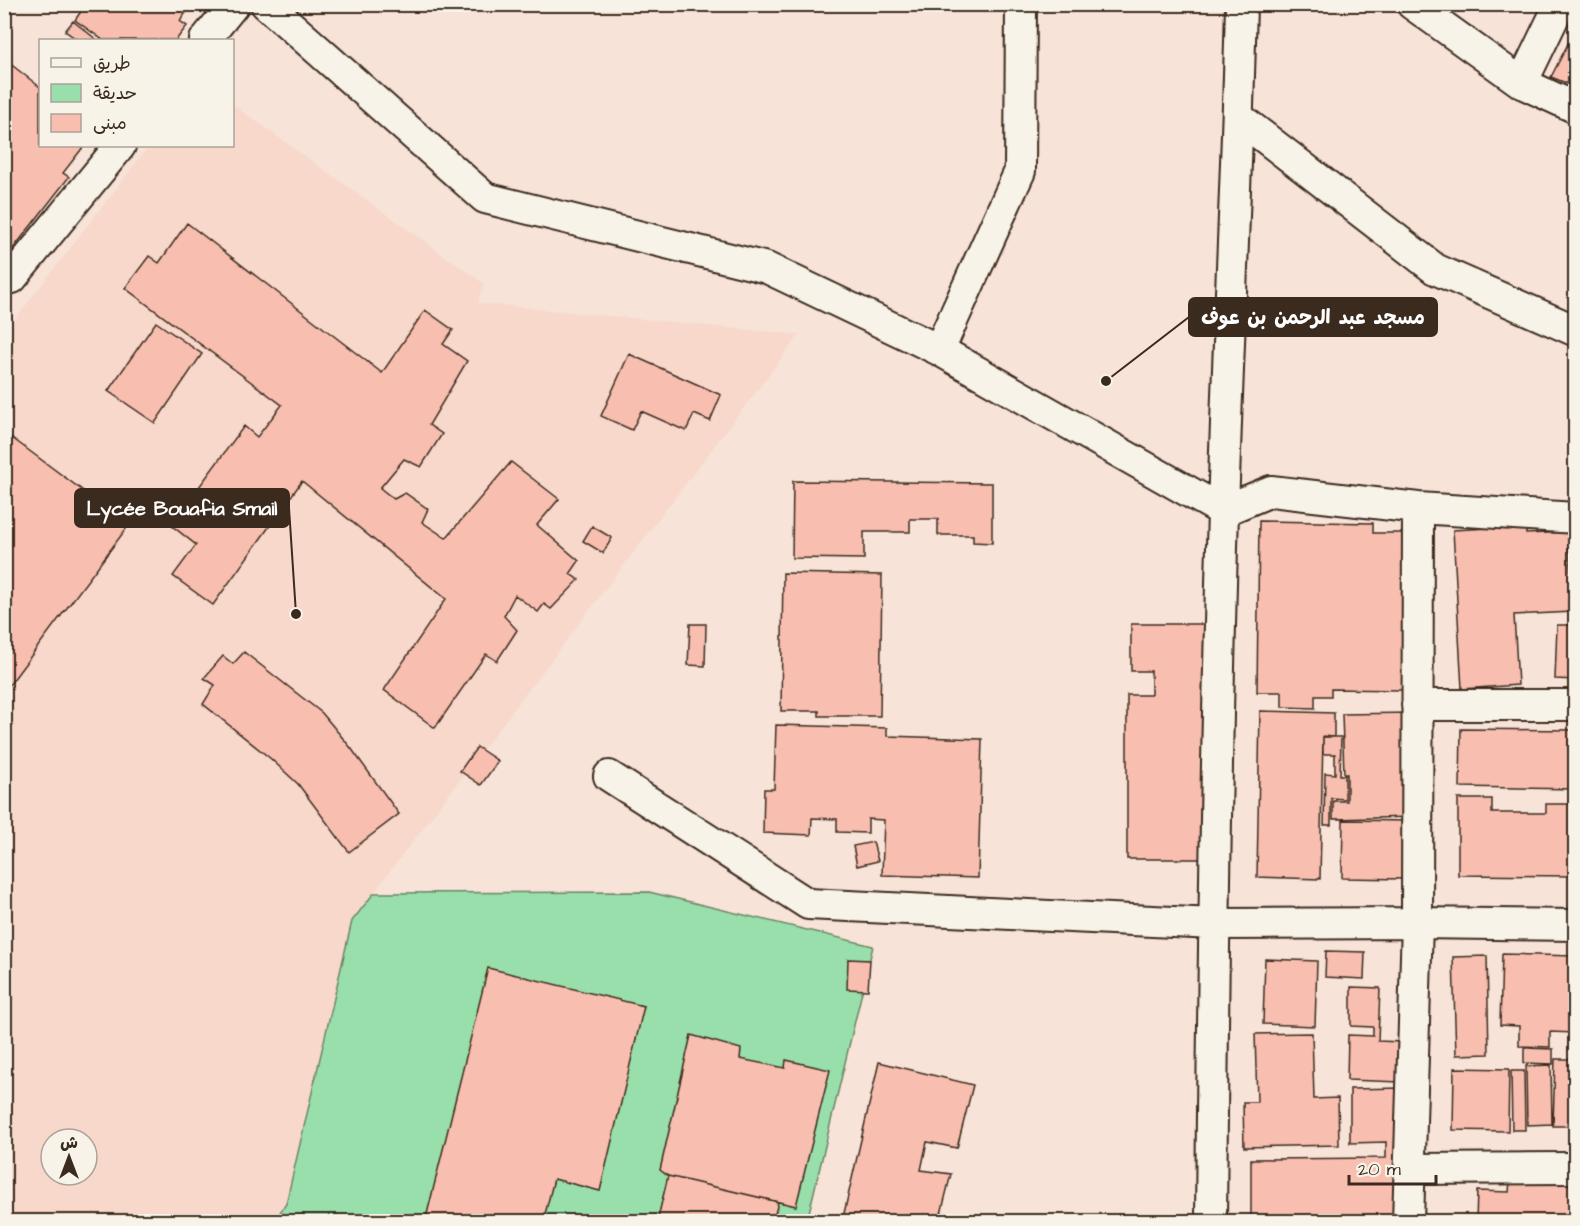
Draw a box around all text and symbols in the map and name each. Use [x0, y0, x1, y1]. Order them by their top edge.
legend [39, 39, 234, 147]
text: طريق [93, 51, 131, 76]
text: حديقة [93, 81, 137, 106]
text: مبنى [93, 111, 127, 136]
callout: مسجد عبد الرحمن بن عوف [1189, 298, 1437, 336]
text: مسجد عبد الرحمن بن عوف [1201, 304, 1425, 332]
callout: Lycée Bouafia Smail [75, 489, 289, 527]
text: Lycée Bouafia Smail [87, 495, 277, 524]
north arrow [39, 1127, 99, 1187]
text: ش [60, 1132, 78, 1154]
scale bar [1349, 1148, 1436, 1186]
text: 20 m [1358, 1157, 1401, 1182]

